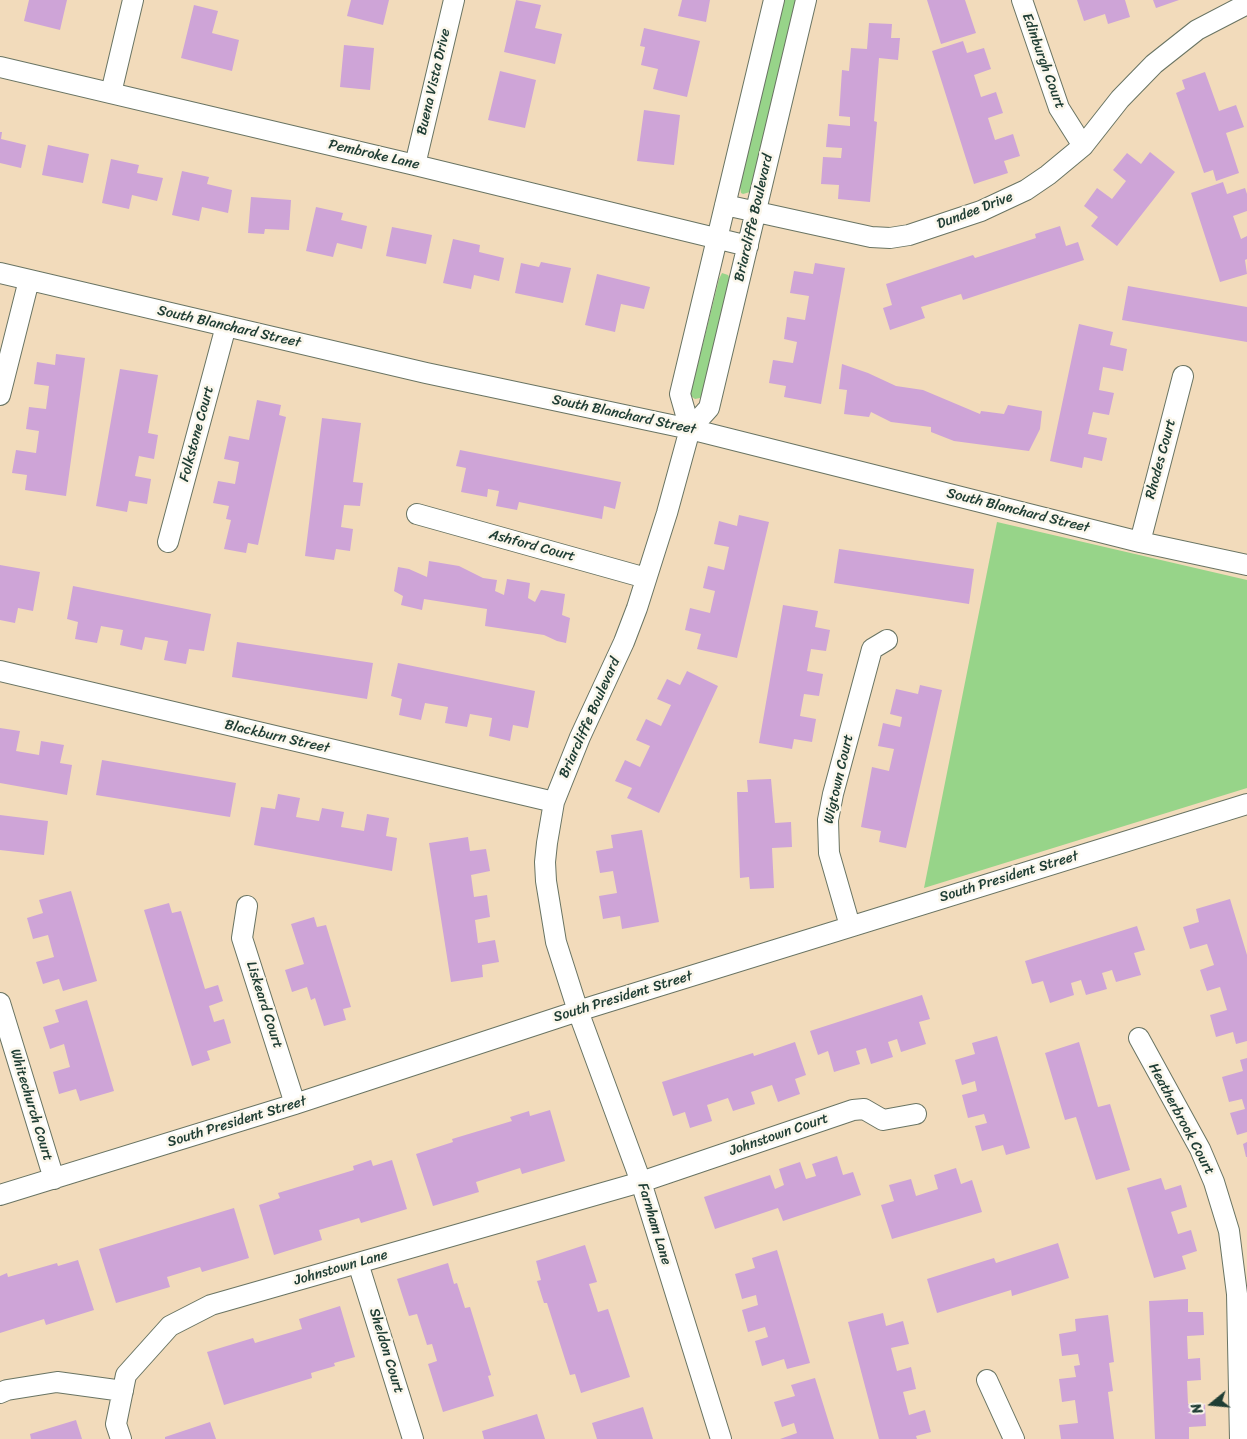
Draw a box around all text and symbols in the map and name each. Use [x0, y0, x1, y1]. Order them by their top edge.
street label: Edinburgh Court [1018, 11, 1068, 111]
street label: Buena Vista Drive [414, 27, 454, 137]
street label: Pembroke Lane [327, 136, 421, 174]
street label: Briarcliffe Boulevard [731, 153, 777, 283]
street label: Dundee Drive [935, 189, 1015, 233]
street label: South Blanchard Street [156, 302, 302, 352]
street label: Folkstone Court [176, 384, 218, 484]
street label: South Blanchard Street [551, 392, 697, 438]
street label: Rhodes Court [1142, 417, 1180, 501]
street label: South Blanchard Street [945, 485, 1091, 537]
street label: Ashford Court [487, 526, 577, 566]
street label: Briarcliffe Boulevard [556, 655, 624, 781]
street label: Blackburn Street [223, 717, 331, 757]
street label: Wigtown Court [821, 733, 857, 825]
street label: South President Street [938, 848, 1080, 906]
street label: Liskeard Court [242, 959, 286, 1051]
street label: South President Street [552, 968, 694, 1026]
street label: Whitechurch Court [6, 1047, 56, 1163]
street label: Heatherbrook Court [1144, 1060, 1218, 1178]
street label: South President Street [166, 1093, 308, 1151]
street label: Johnstown Court [727, 1110, 831, 1160]
street label: Farnham Lane [634, 1181, 674, 1267]
street label: Johnstown Lane [292, 1247, 390, 1289]
street label: Sheldon Court [365, 1306, 407, 1396]
north arrow [1187, 1379, 1237, 1429]
text: N [1184, 1400, 1211, 1417]

